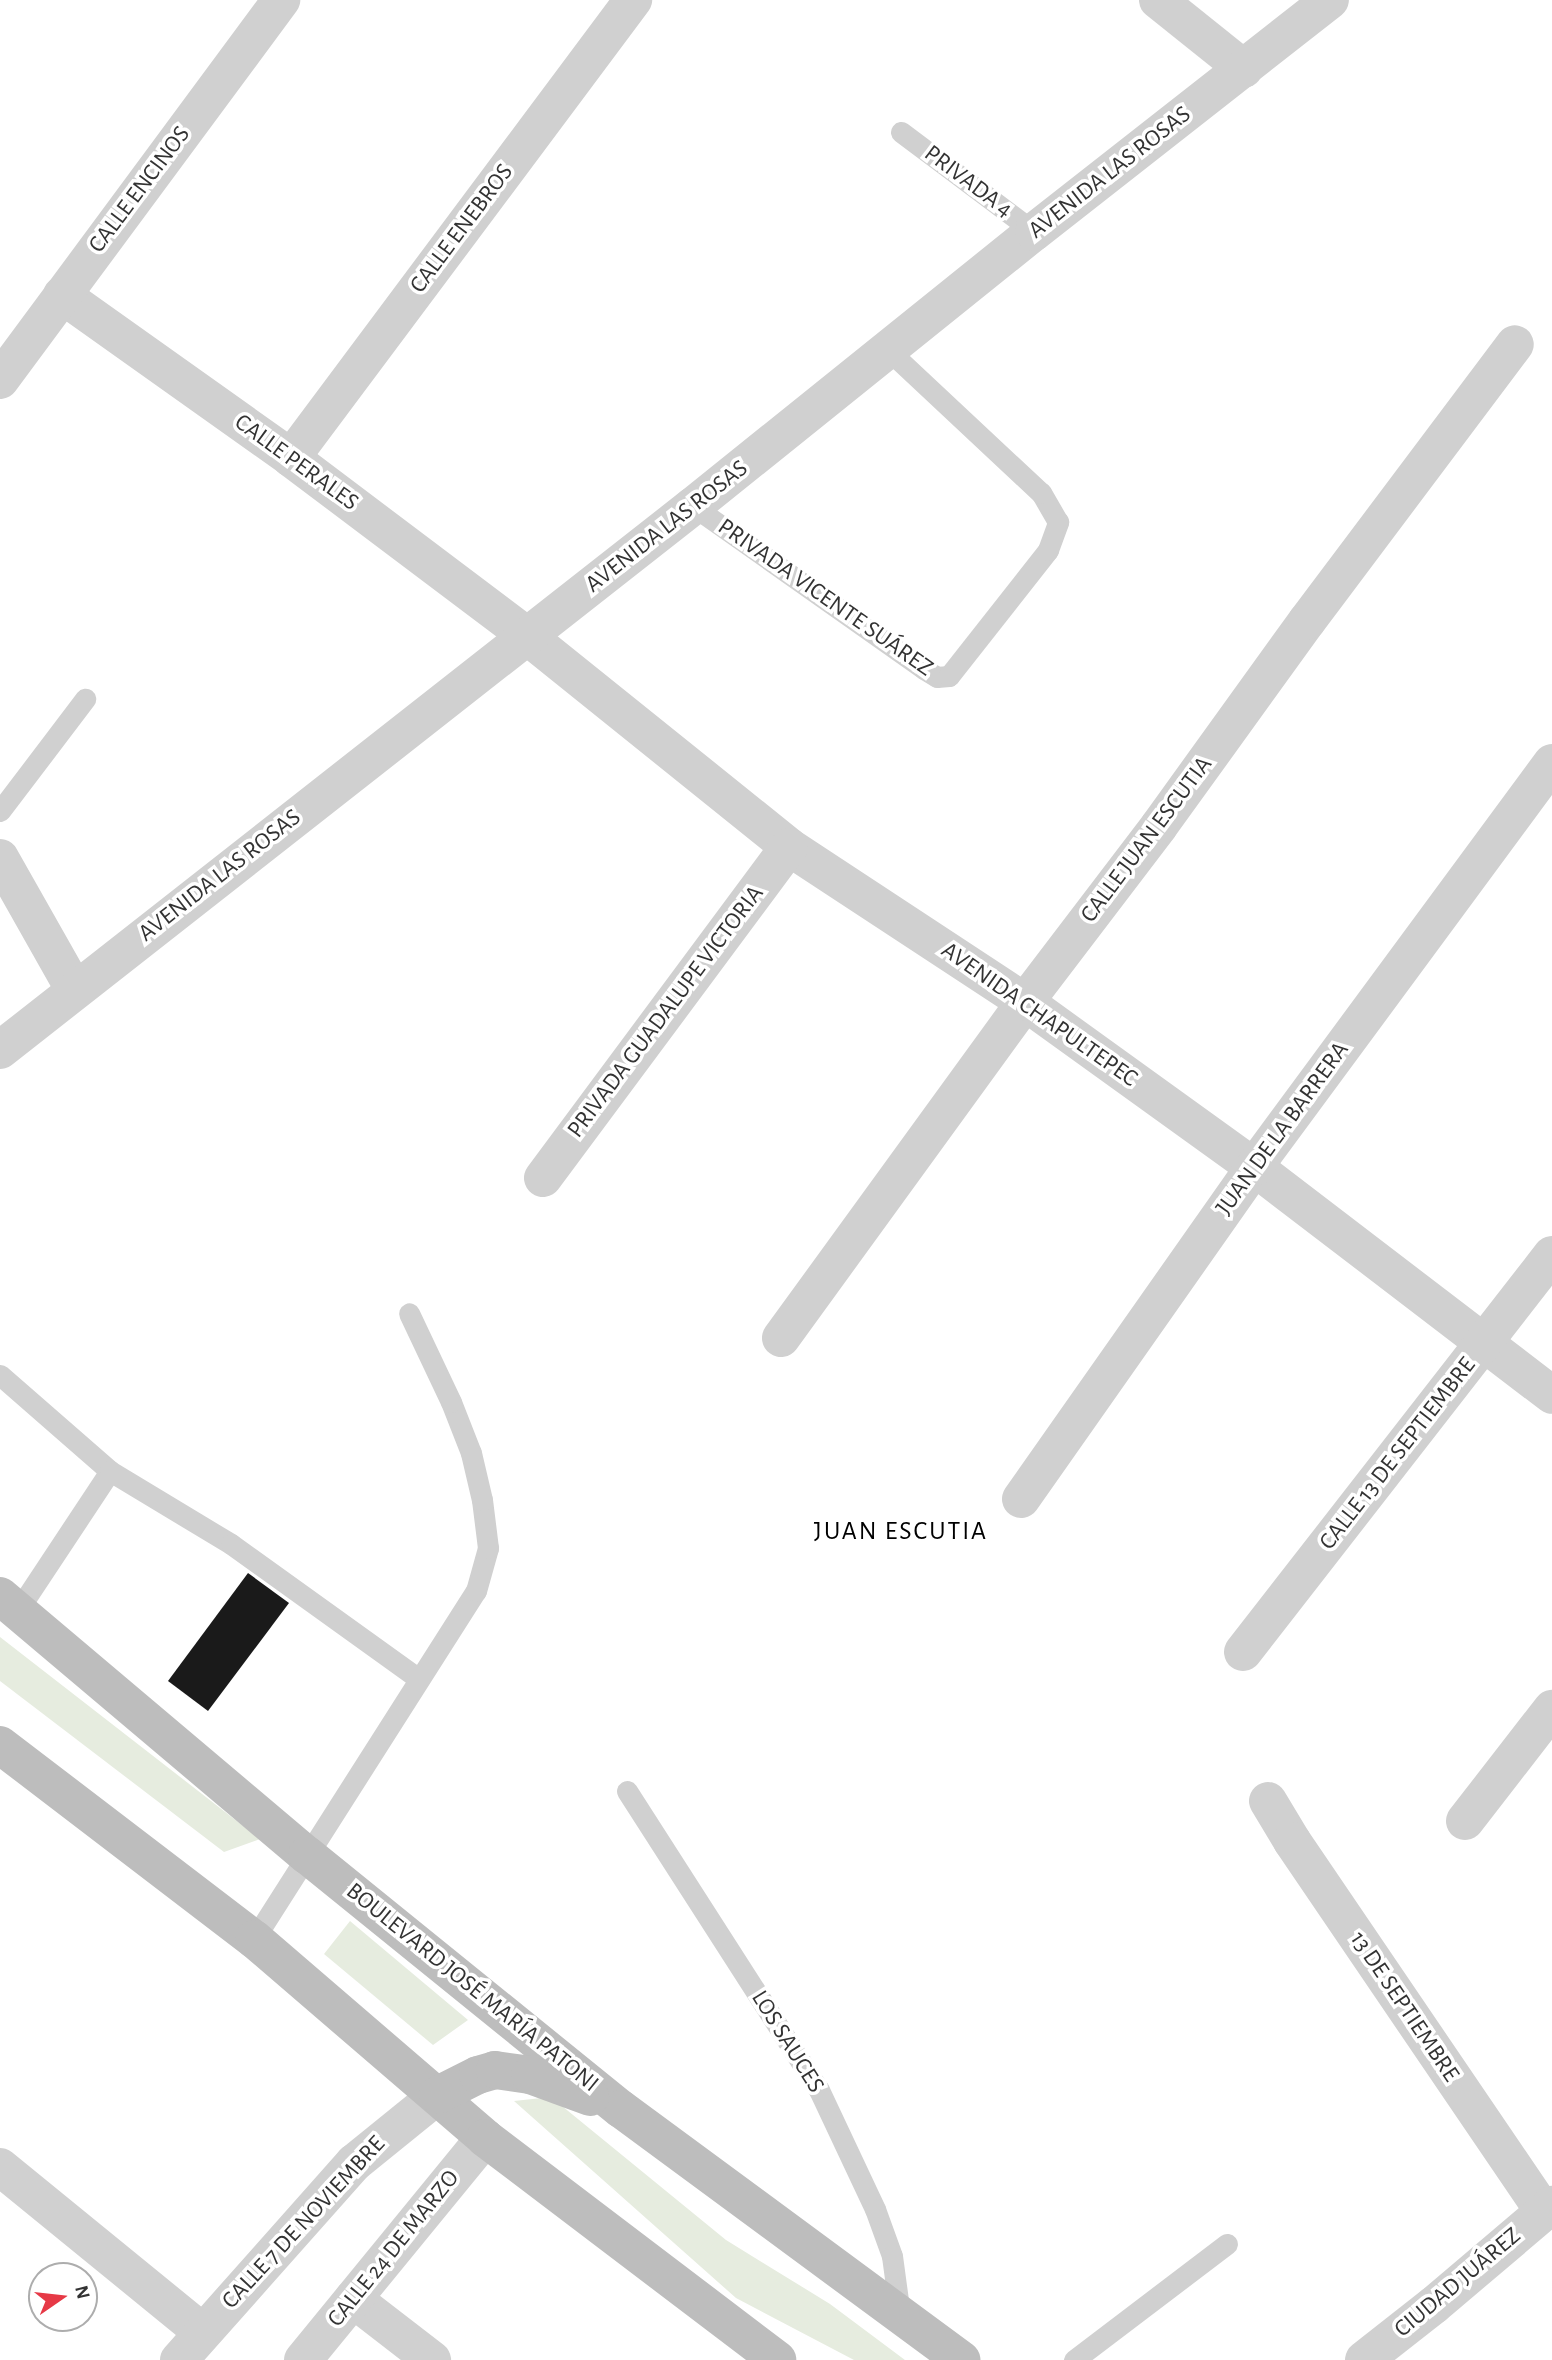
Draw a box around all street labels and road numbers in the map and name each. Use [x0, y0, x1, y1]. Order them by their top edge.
street label: AVENIDA LAS ROSAS [1023, 101, 1197, 245]
street label: CALLE ENCINOS [83, 121, 197, 259]
street label: PRIVADA 4 [918, 139, 1018, 225]
street label: CALLE ENEBROS [404, 159, 520, 299]
street label: CALLE PERALES [228, 408, 364, 518]
street label: AVENIDA LAS ROSAS [580, 455, 754, 599]
street label: PRIVADA VICENTE SUÁREZ [712, 513, 938, 683]
street label: CALLE JUAN ESCUTIA [1075, 751, 1219, 929]
street label: AVENIDA LAS ROSAS [133, 804, 307, 948]
street label: PRIVADA GUADALUPE VICTORIA [562, 880, 770, 1144]
street label: AVENIDA CHAPULTEPEC [935, 936, 1143, 1094]
street label: JUAN DE LA BARRERA [1210, 1037, 1356, 1221]
street label: CALLE 13 DE SEPTIEMBRE [1314, 1352, 1482, 1556]
street label: BOULEVARD JOSÉ MARÍA PATONI [340, 1877, 604, 2099]
street label: 13 DE SEPTIEMBRE [1343, 1926, 1465, 2088]
street label: LOS SAUCES [744, 1986, 830, 2098]
street label: CALLE 7 DE NOVIEMBRE [216, 2131, 392, 2315]
street label: CALLE 24 DE MARZO [322, 2165, 466, 2333]
street label: CIUDAD JUÁREZ [1389, 2222, 1527, 2344]

